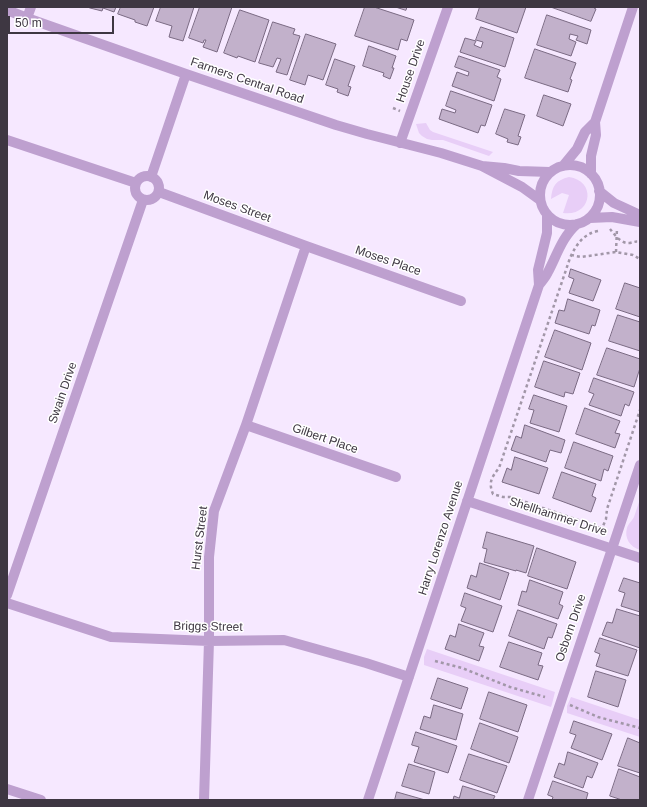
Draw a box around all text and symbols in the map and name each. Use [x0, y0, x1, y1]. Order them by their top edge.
scale bar [10, 8, 116, 34]
text: 50 m [15, 16, 42, 30]
street label: House Drive [393, 37, 429, 105]
street label: Farmers Central Road [189, 55, 305, 107]
street label: Moses Street [201, 188, 273, 226]
street label: Moses Place [353, 243, 423, 279]
street label: Swain Drive [46, 360, 80, 426]
street label: Gilbert Place [290, 421, 360, 457]
street label: Harry Lorenzo Avenue [416, 479, 466, 597]
street label: Shellhammer Drive [507, 494, 609, 540]
street label: Hurst Street [189, 505, 211, 571]
street label: Osborn Drive [553, 592, 589, 664]
street label: Briggs Street [173, 619, 243, 635]

